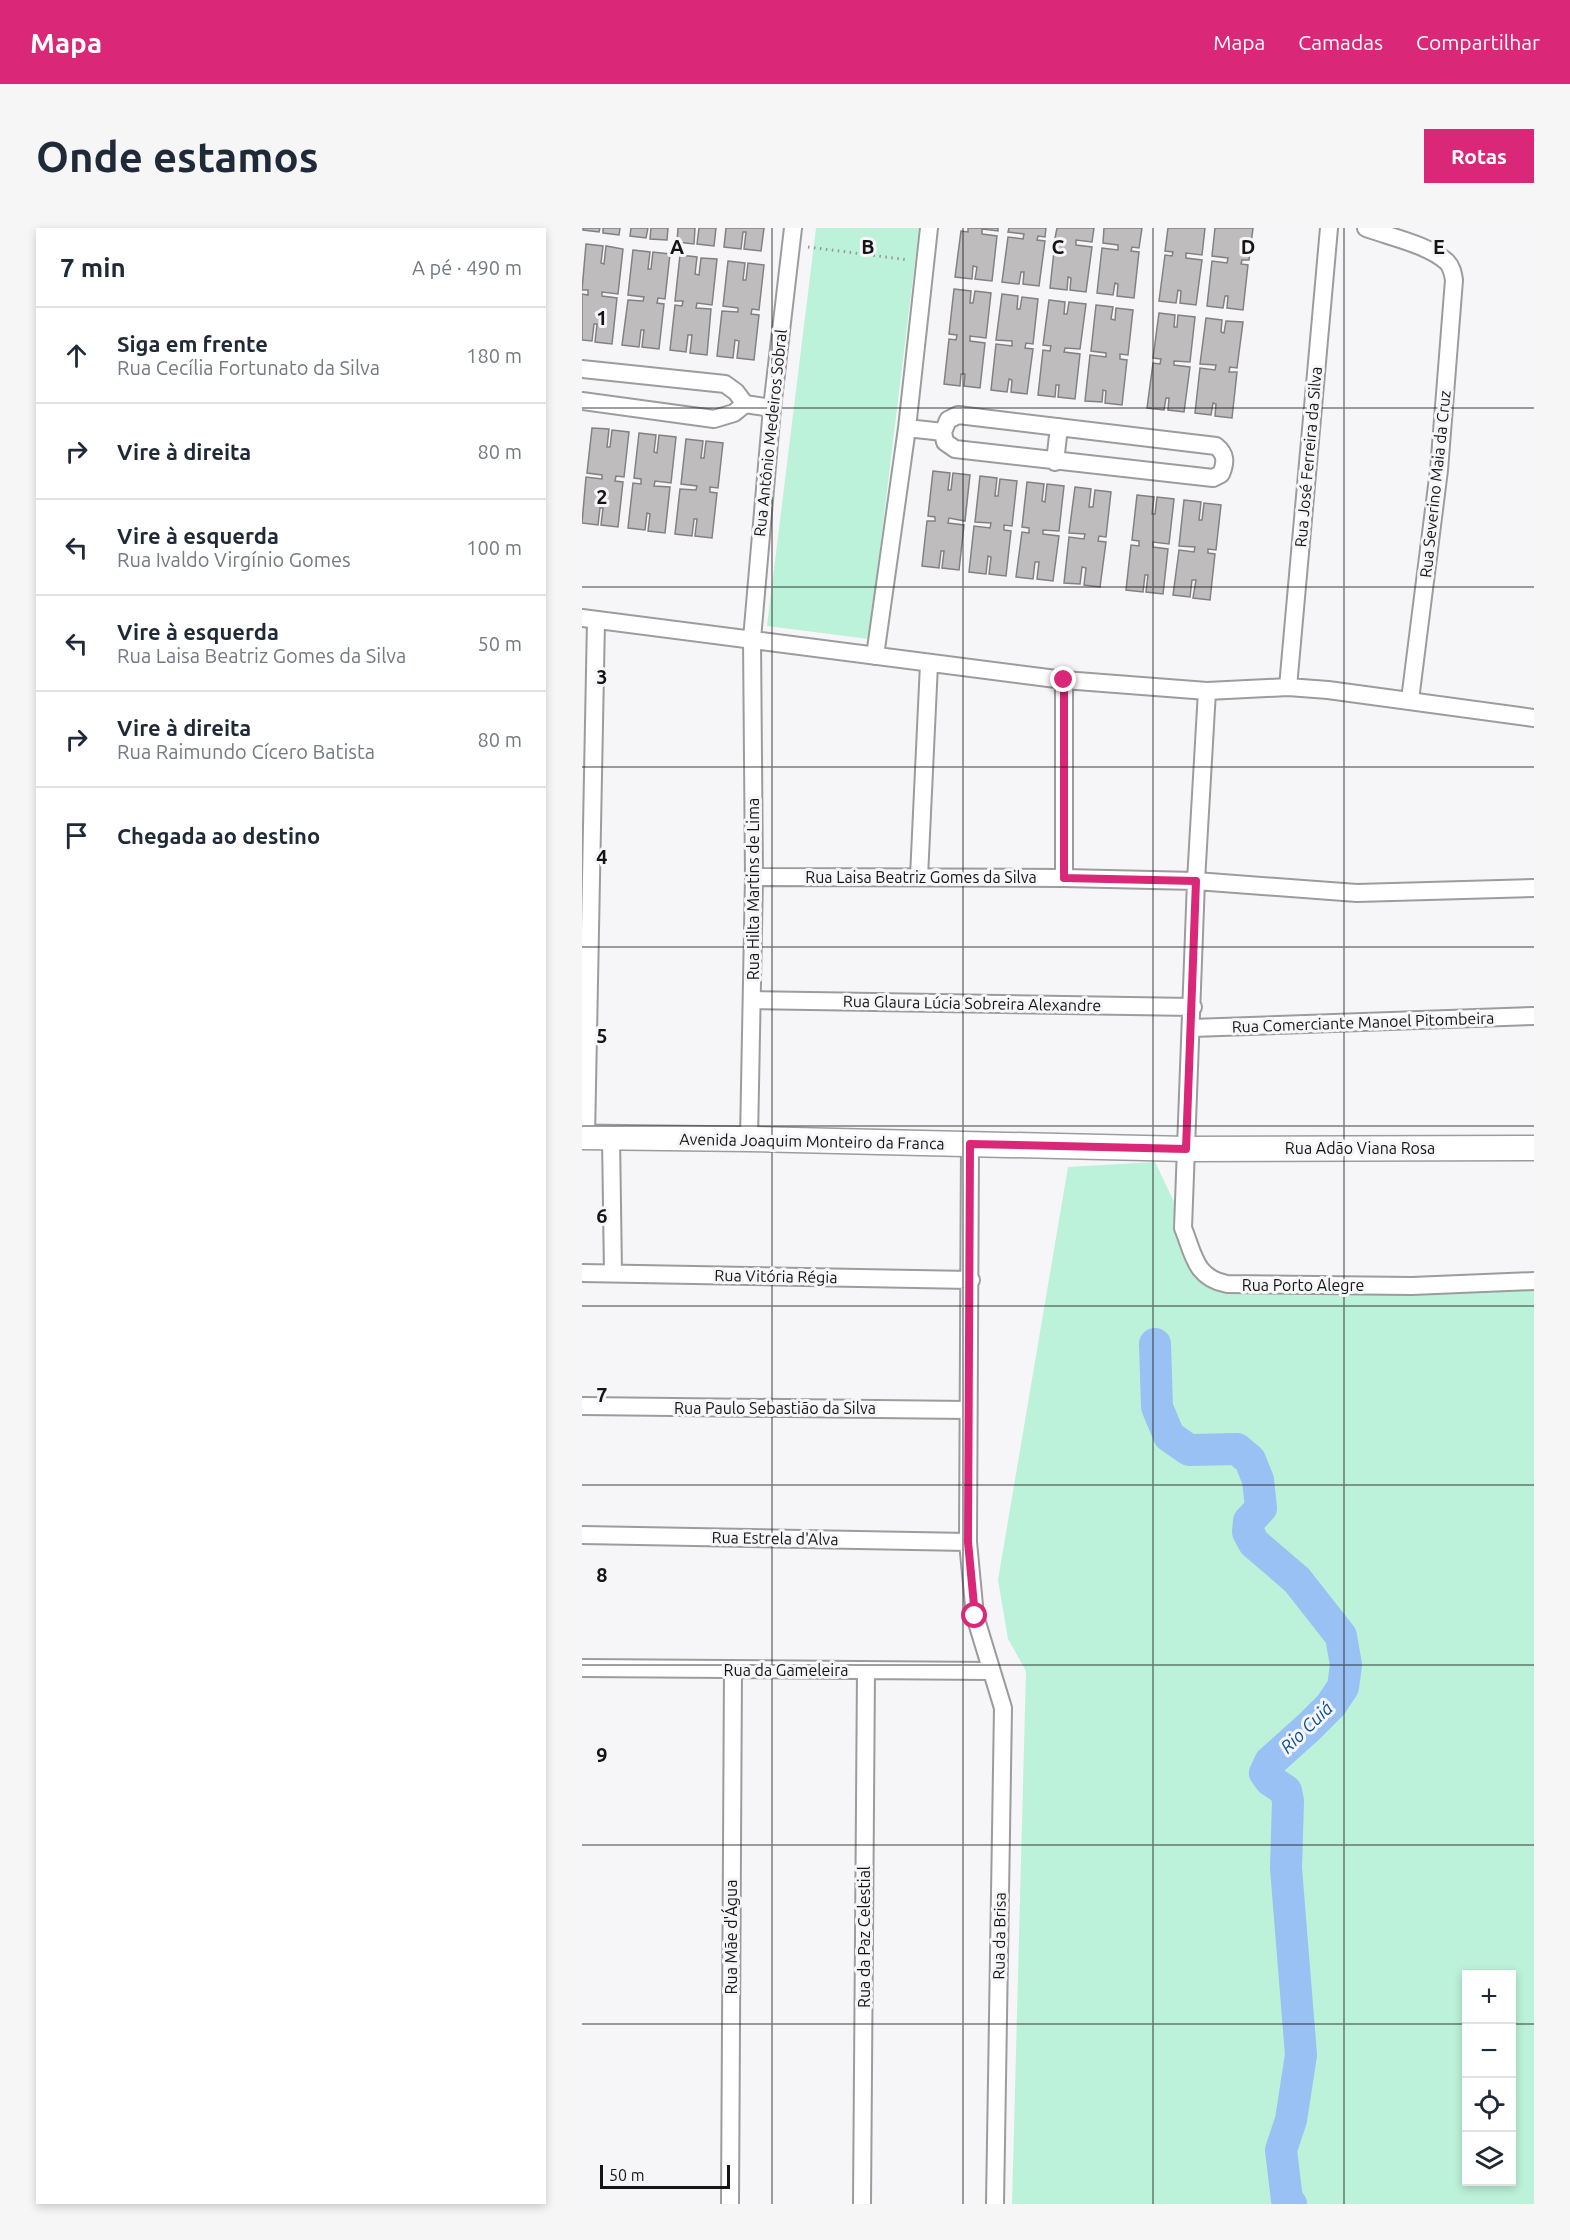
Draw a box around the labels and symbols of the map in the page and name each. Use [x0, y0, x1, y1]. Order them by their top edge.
text: A [670, 235, 684, 258]
text: B [861, 235, 875, 258]
text: C [1052, 235, 1065, 258]
text: D [1241, 235, 1255, 258]
text: E [1433, 235, 1445, 258]
text: 1 [596, 306, 608, 329]
street label: Rua Antônio Medeiros Sobral [750, 328, 790, 538]
street label: Rua José Ferreira da Silva [1291, 366, 1325, 548]
street label: Rua Severino Maia da Cruz [1416, 389, 1454, 579]
text: 2 [596, 485, 608, 508]
text: 3 [596, 665, 608, 688]
route end [1050, 666, 1076, 692]
street label: Rua Hilta Martins de Lima [744, 798, 762, 980]
text: 4 [596, 845, 608, 868]
street label: Rua Laisa Beatriz Gomes da Silva [805, 868, 1037, 886]
street label: Rua Glaura Lúcia Sobreira Alexandre [843, 992, 1101, 1014]
street label: Rua Comerciante Manoel Pitombeira [1231, 1008, 1495, 1036]
text: 5 [596, 1024, 608, 1047]
street label: Avenida Joaquim Monteiro da Franca [679, 1130, 945, 1152]
street label: Rua Adão Viana Rosa [1285, 1139, 1435, 1157]
text: 6 [596, 1204, 608, 1227]
street label: Rua Vitória Régia [714, 1266, 838, 1286]
street label: Rua Porto Alegre [1242, 1276, 1364, 1294]
text: 7 [596, 1383, 608, 1406]
street label: Rua Paulo Sebastião da Silva [674, 1399, 876, 1417]
street label: Rua Estrela d'Alva [711, 1528, 839, 1548]
text: 8 [596, 1563, 608, 1586]
route start [961, 1602, 987, 1628]
street label: Rua da Gameleira [724, 1661, 848, 1679]
water label: Rio Cuiá [1276, 1697, 1336, 1757]
text: 9 [596, 1743, 608, 1766]
street label: Rua da Paz Celestial [855, 1866, 873, 2008]
street label: Rua Mãe d'Água [720, 1880, 740, 1994]
street label: Rua da Brisa [989, 1892, 1009, 1980]
scale bar [600, 2162, 730, 2190]

